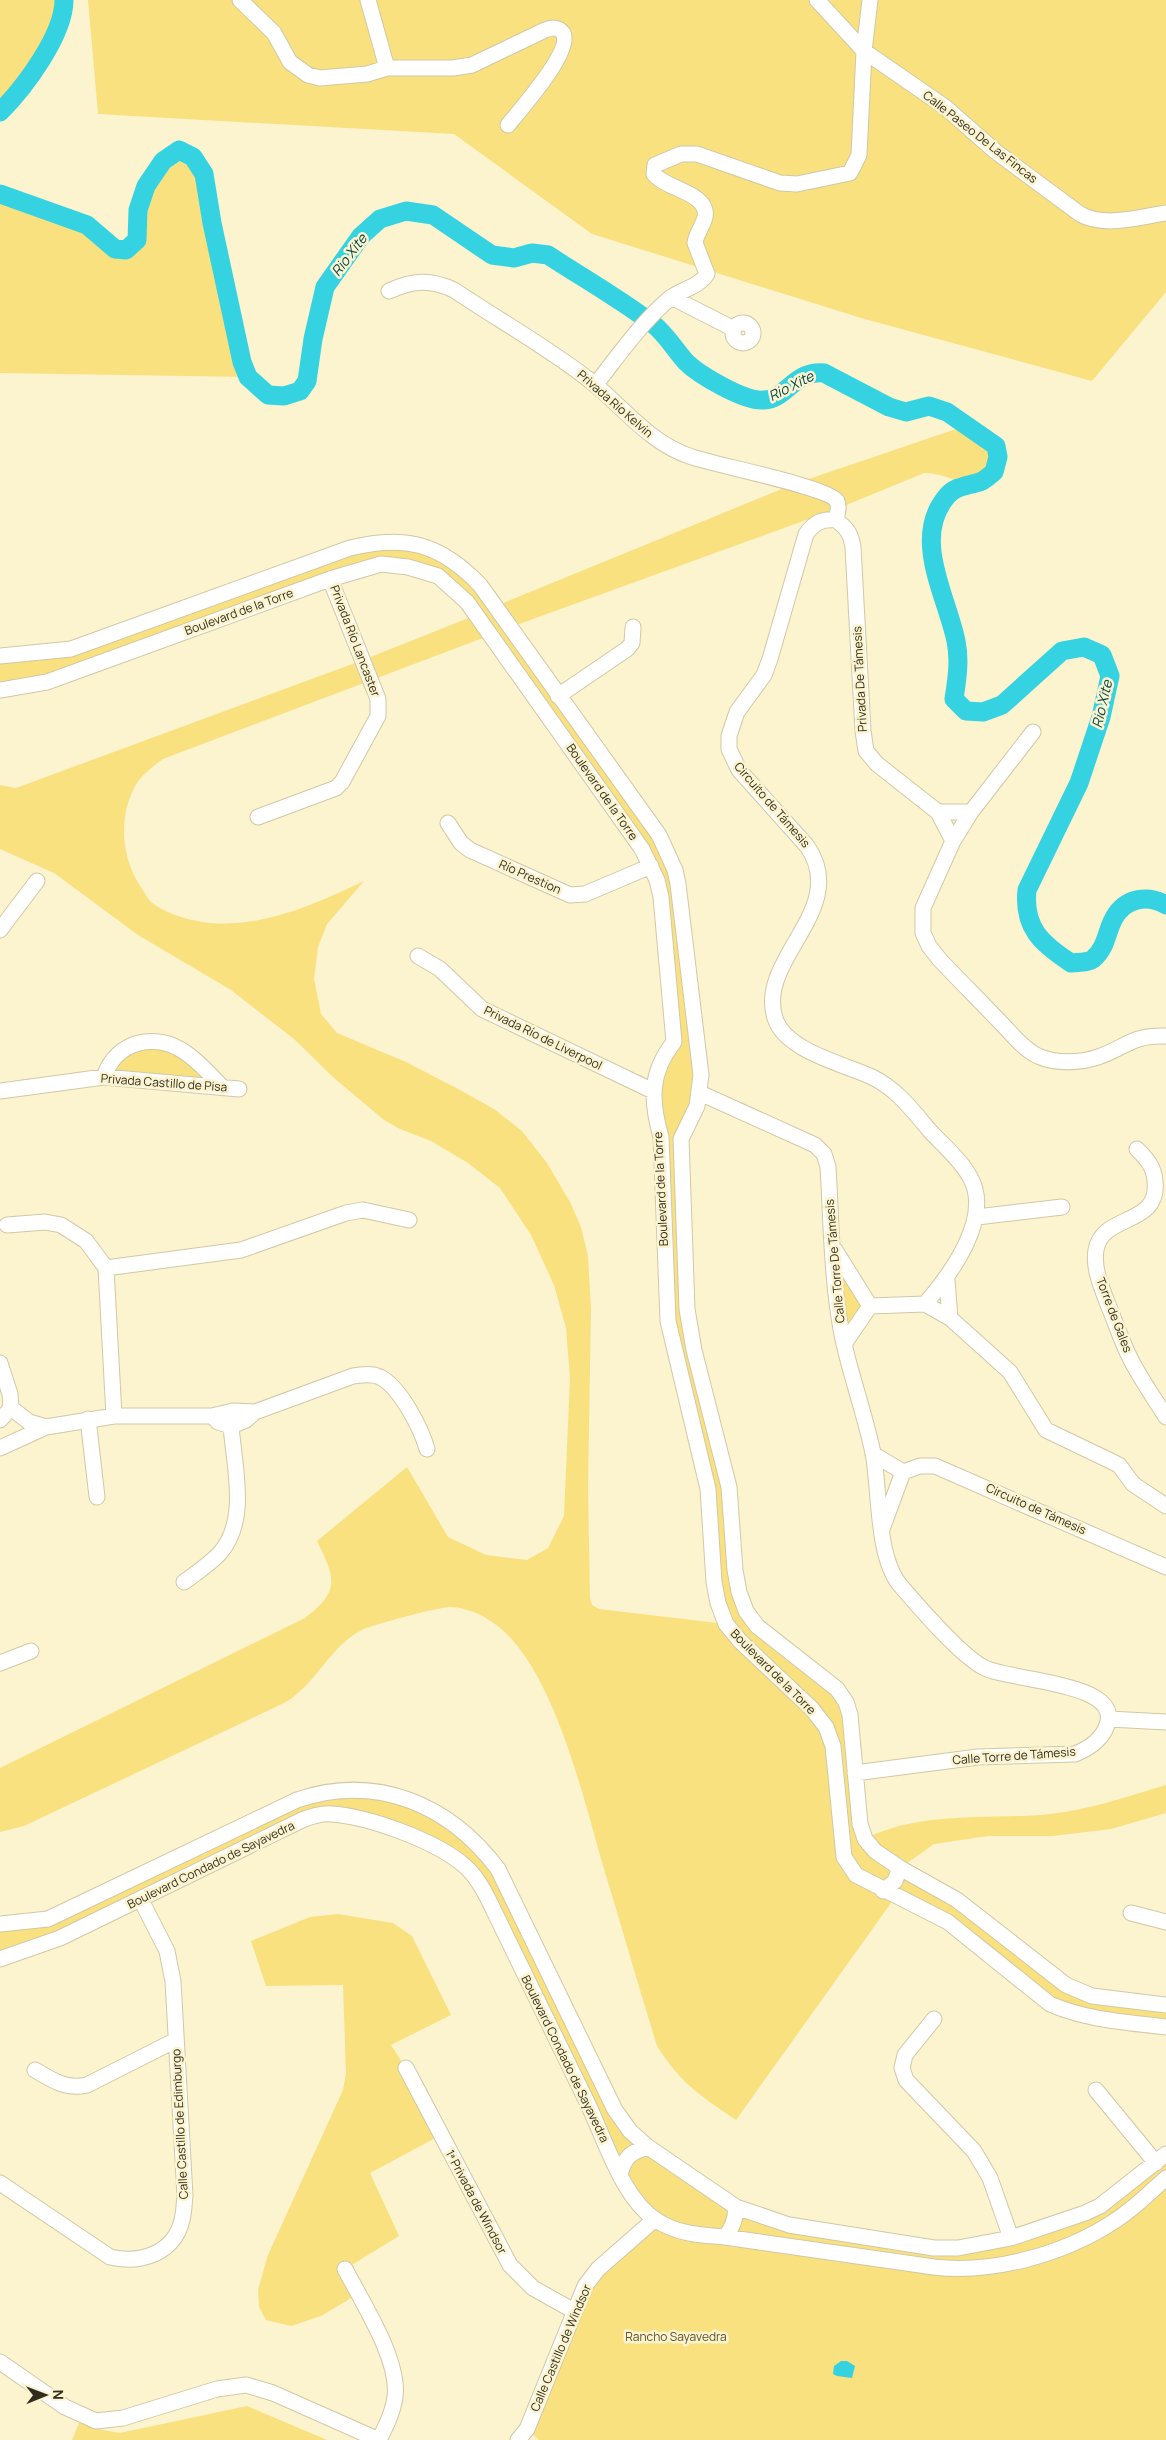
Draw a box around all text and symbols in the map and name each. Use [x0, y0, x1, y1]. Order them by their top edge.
street label: Calle Paseo De Las Fincas [919, 86, 1041, 187]
water label: Rio Xite [326, 229, 371, 280]
street label: Privada Río Kelvin [574, 366, 657, 441]
water label: Rio Xite [765, 366, 817, 405]
street label: Privada Río Lancaster [326, 583, 385, 700]
street label: Boulevard de la Torre [182, 584, 296, 639]
street label: Privada De Támesis [848, 626, 871, 732]
water label: Rio Xite [1087, 677, 1116, 730]
street label: Boulevard de la Torre [563, 740, 642, 843]
street label: Circuito de Támesis [730, 758, 814, 851]
street label: Río Prestion [496, 855, 564, 898]
street label: Privada Río de Liverpool [481, 1002, 605, 1074]
street label: Privada Castillo de Pisa [100, 1070, 228, 1095]
street label: Boulevard de la Torre [649, 1131, 672, 1247]
street label: Calle Torre De Támesis [821, 1198, 848, 1324]
street label: Torre de Gales [1092, 1275, 1137, 1355]
street label: Circuito de Támesis [983, 1479, 1089, 1538]
street label: Boulevard de la Torre [727, 1625, 820, 1718]
street label: Calle Torre de Támesis [952, 1743, 1076, 1768]
street label: Boulevard Condado de Sayavedra [124, 1817, 297, 1913]
street label: Boulevard Condado de Sayavedra [517, 1972, 613, 2145]
street label: Calle Castillo de Edimburgo [167, 2048, 192, 2200]
street label: 1ª Privada de Windsor [442, 2147, 512, 2258]
street label: Calle Castillo de Windsor [526, 2281, 595, 2414]
park label: Rancho Sayavedra [625, 2328, 727, 2345]
north arrow [20, 2370, 70, 2420]
text: N [49, 2390, 68, 2400]

